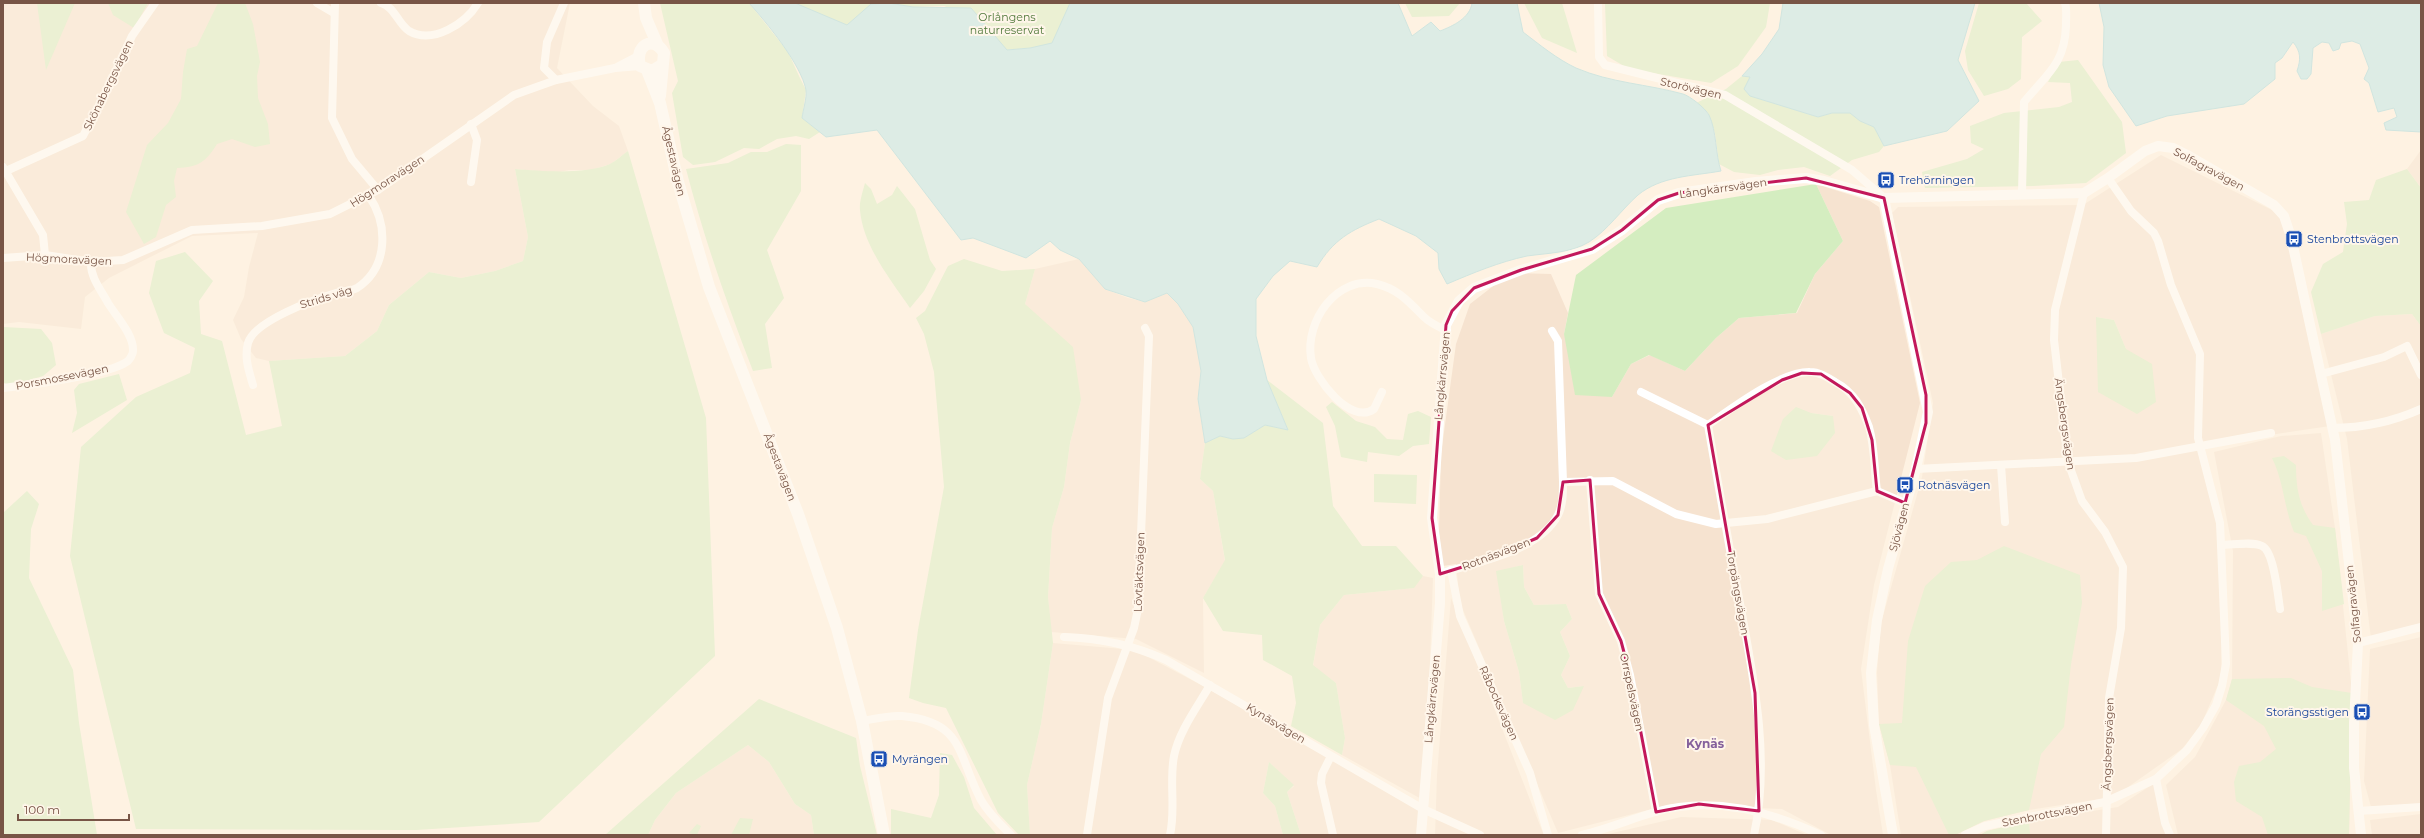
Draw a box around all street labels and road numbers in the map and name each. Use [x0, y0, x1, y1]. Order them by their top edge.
street label: Skönabergsvägen [80, 37, 136, 133]
street label: Storövägen [1659, 74, 1723, 102]
street label: Ågestavägen [659, 124, 689, 198]
street label: Solfagravägen [2171, 144, 2247, 194]
street label: Högmoravägen [347, 152, 427, 210]
street label: Långkärrsvägen [1678, 175, 1768, 201]
street label: Högmoravägen [26, 250, 112, 268]
street label: Strids väg [298, 282, 354, 312]
street label: Långkärrsvägen [1431, 331, 1453, 421]
street label: Porsmossevägen [14, 361, 110, 393]
street label: Ängsbergsvägen [2052, 377, 2078, 471]
street label: Ågestavägen [761, 431, 799, 503]
street label: Sjövägen [1886, 501, 1912, 553]
street label: Lövtäktsvägen [1131, 532, 1147, 612]
street label: Rotnäsvägen [1460, 534, 1532, 574]
street label: Torpängsvägen [1724, 550, 1752, 636]
street label: Solfagravägen [2342, 564, 2364, 644]
street label: Orrspelsvägen [1617, 652, 1647, 732]
street label: Långkärrsvägen [1421, 654, 1443, 744]
street label: Råbocksvägen [1476, 663, 1522, 743]
street label: Ängsbergsvägen [2099, 697, 2117, 791]
street label: Kynäsvägen [1244, 700, 1308, 746]
street label: Stenbrottsvägen [2001, 798, 2093, 830]

